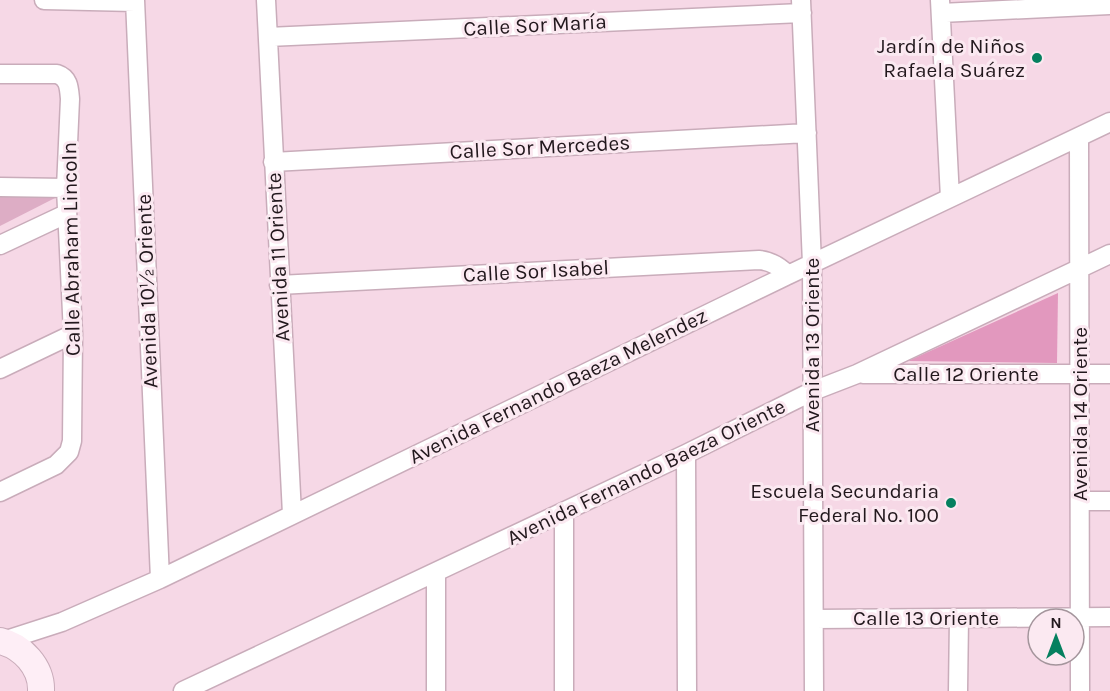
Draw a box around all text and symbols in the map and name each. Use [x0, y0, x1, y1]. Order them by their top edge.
street label: Calle Sor María [463, 9, 607, 41]
place label: Jardín de Niños Rafaela Suárez [877, 34, 1025, 82]
marker: Jardín de Niños Rafaela Suárez [1030, 51, 1044, 65]
street label: Calle Sor Mercedes [449, 130, 631, 164]
street label: Calle Abraham Lincoln [57, 142, 85, 356]
street label: Avenida 11 Oriente [262, 172, 294, 342]
street label: Avenida 10½ Oriente [132, 193, 162, 389]
street label: Calle Sor Isabel [462, 255, 610, 287]
street label: Avenida 13 Oriente [800, 258, 824, 432]
street label: Avenida Fernando Baeza Melendez [405, 303, 711, 469]
street label: Avenida 14 Oriente [1068, 327, 1092, 501]
street label: Calle 12 Oriente [893, 362, 1039, 386]
street label: Avenida Fernando Baeza Oriente [503, 394, 789, 550]
place label: Escuela Secundaria Federal No. 100 [750, 479, 939, 527]
marker: Escuela Secundaria Federal No. 100 [944, 496, 958, 510]
street label: Calle 13 Oriente [853, 606, 999, 630]
north arrow [1026, 607, 1086, 667]
text: N [1050, 613, 1062, 632]

